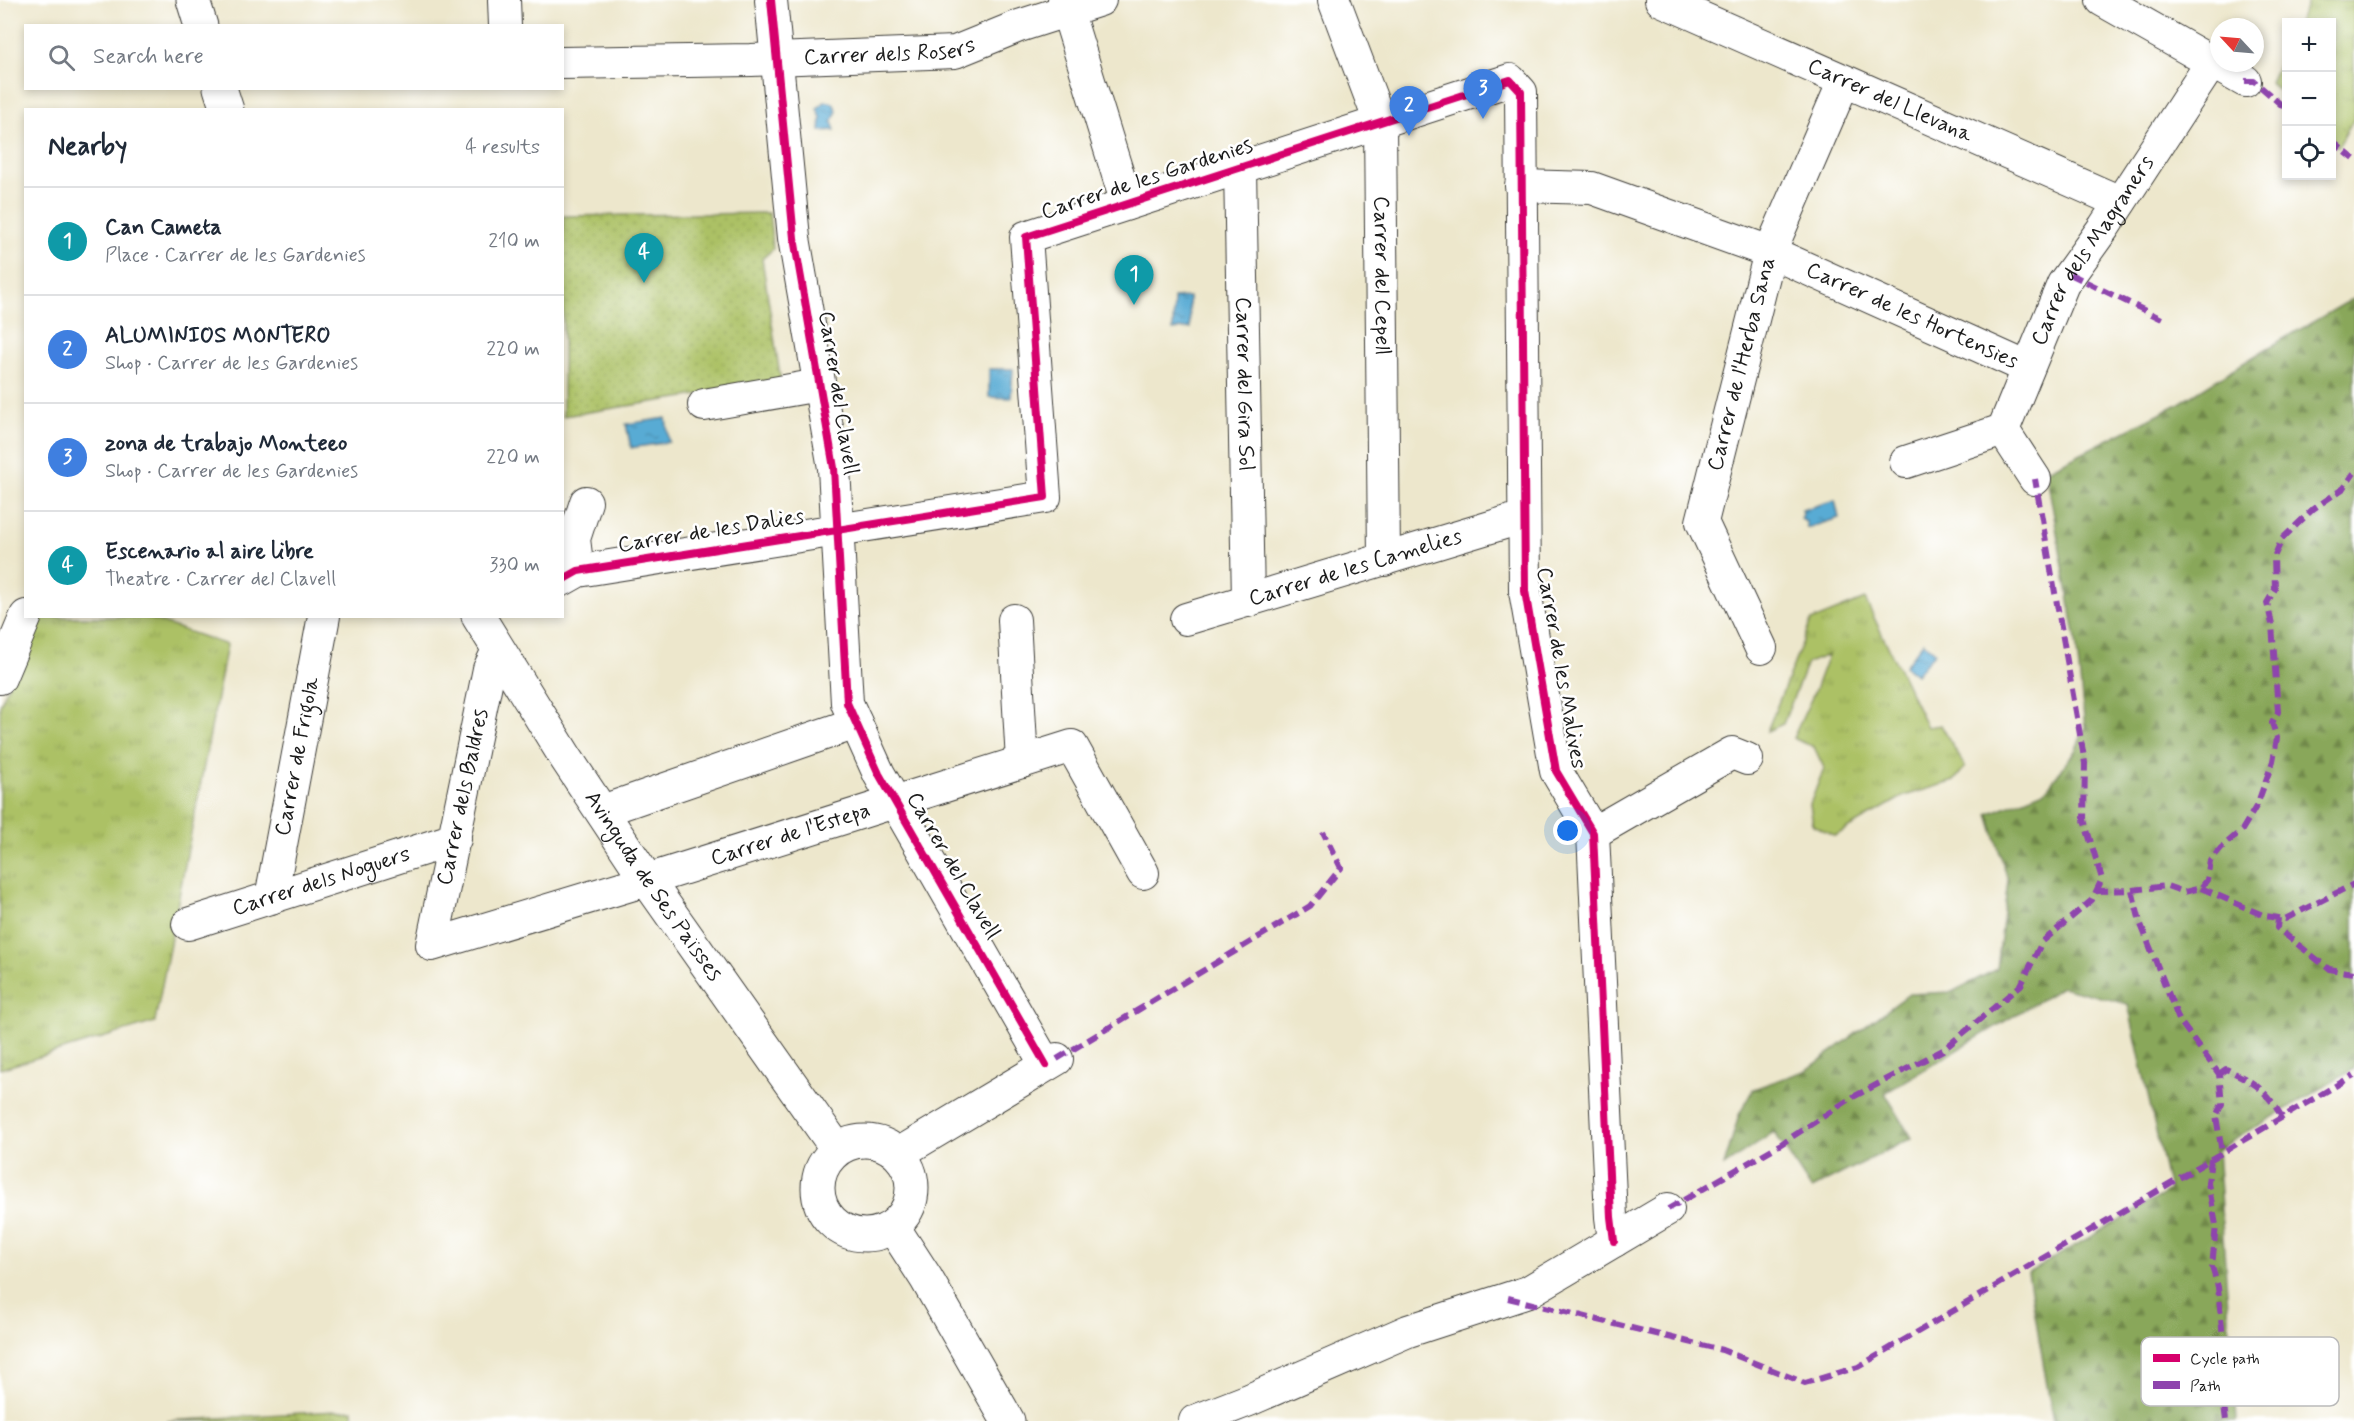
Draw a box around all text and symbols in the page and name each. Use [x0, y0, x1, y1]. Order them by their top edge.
north arrow [2210, 18, 2264, 72]
map controls [2282, 18, 2336, 180]
button: + [2282, 18, 2336, 72]
search box [24, 24, 564, 90]
street label: Carrer dels Rosers [803, 31, 980, 72]
icon: search [45, 41, 78, 74]
text: Search here [93, 43, 204, 71]
street label: Carrer del Llevana [1803, 52, 1977, 150]
pin: 3 [1464, 70, 1502, 119]
button: − [2282, 72, 2336, 126]
pin: 2 [1390, 86, 1428, 136]
button: locate [2282, 126, 2336, 180]
text: Nearby [48, 130, 127, 164]
street label: Carrer de les Gardenies [1037, 131, 1257, 227]
text: 4 results [465, 134, 540, 161]
street label: Carrer dels Magraners [2025, 150, 2161, 350]
street label: Carrer del Cepell [1367, 196, 1396, 355]
text: Can Cameta [105, 214, 222, 242]
text: 1 [63, 228, 72, 255]
text: 210 m [488, 228, 540, 255]
pin: 4 [624, 234, 664, 283]
text: Place · Carrer de les Gardenies [105, 242, 366, 269]
street label: Carrer de l'Herba Sana [1701, 254, 1782, 474]
pin: 1 [1114, 256, 1154, 305]
street label: Carrer de les Hortensies [1802, 256, 2023, 376]
street label: Carrer del Gira Sol [1228, 297, 1260, 471]
street label: Carrer del Clavell [811, 309, 865, 477]
text: ALUMINIOS MONTERO [105, 322, 331, 350]
text: 2 [63, 336, 72, 363]
text: 220 m [486, 336, 540, 363]
text: Shop · Carrer de les Gardenies [105, 350, 358, 377]
text: zona de trabajo Monteeo [105, 430, 348, 458]
text: 3 [63, 444, 72, 471]
text: 220 m [486, 444, 540, 471]
text: Shop · Carrer de les Gardenies [105, 458, 358, 485]
street label: Carrer de les Dalies [616, 502, 806, 560]
street label: Carrer de les Camelies [1246, 522, 1466, 613]
text: Escenario al aire libre [105, 538, 314, 566]
text: 4 [62, 552, 73, 579]
text: 330 m [489, 552, 540, 579]
street label: Carrer de les Malives [1529, 565, 1593, 771]
text: Theatre · Carrer del Clavell [105, 566, 336, 593]
street label: Carrer de Frigola [269, 674, 326, 838]
street label: Carrer dels Baldres [431, 706, 495, 888]
street label: Avinguda de Ses Païsses [578, 786, 728, 987]
street label: Carrer del Clavell [899, 787, 1007, 945]
street label: Carrer de l'Estepa [707, 796, 874, 873]
your location [1553, 816, 1582, 845]
street label: Carrer dels Noguers [229, 840, 414, 923]
legend [2141, 1337, 2339, 1406]
text: Cycle path [2190, 1349, 2260, 1370]
text: Path [2190, 1376, 2221, 1397]

